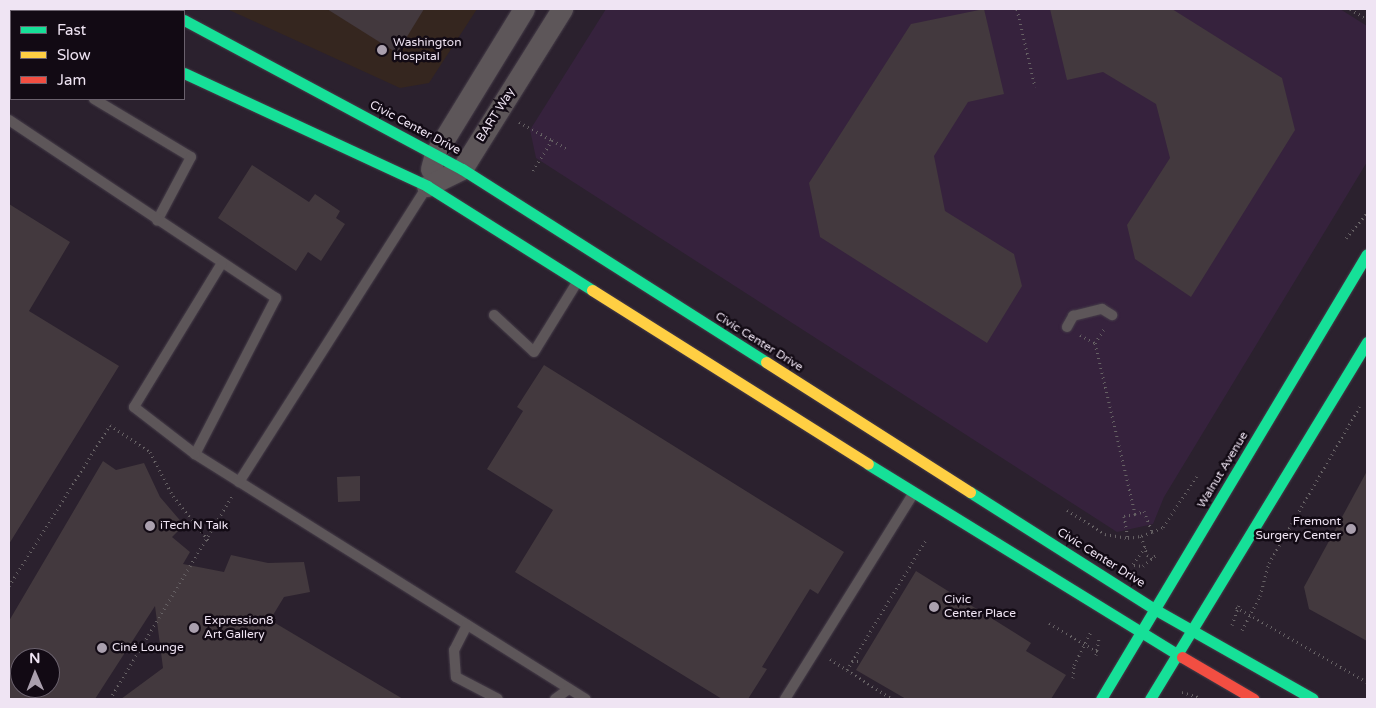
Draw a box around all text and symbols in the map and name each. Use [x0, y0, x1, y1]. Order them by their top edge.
legend [10, 10, 185, 100]
text: Fast [57, 21, 86, 39]
place label: Washington Hospital [393, 36, 461, 64]
marker: Washington Hospital [375, 43, 389, 57]
text: Slow [57, 46, 91, 64]
text: Jam [57, 71, 86, 89]
street label: BART Way [474, 85, 518, 145]
street label: Civic Center Drive [367, 98, 463, 158]
street label: Civic Center Drive [712, 309, 806, 375]
street label: Walnut Avenue [1195, 429, 1251, 511]
place label: Fremont Surgery Center [1255, 515, 1341, 543]
place label: iTech N Talk [160, 519, 228, 533]
marker: iTech N Talk [144, 520, 156, 532]
marker: Fremont Surgery Center [1345, 523, 1357, 535]
street label: Civic Center Drive [1054, 525, 1148, 591]
place label: Civic Center Place [944, 593, 1016, 621]
marker: Civic Center Place [928, 601, 940, 613]
place label: Expression8 Art Gallery [204, 614, 274, 642]
marker: Expression8 Art Gallery [188, 622, 200, 634]
place label: Ciné Lounge [112, 641, 184, 655]
marker: Ciné Lounge [96, 642, 108, 654]
north arrow [10, 648, 60, 698]
text: N [29, 650, 41, 667]

